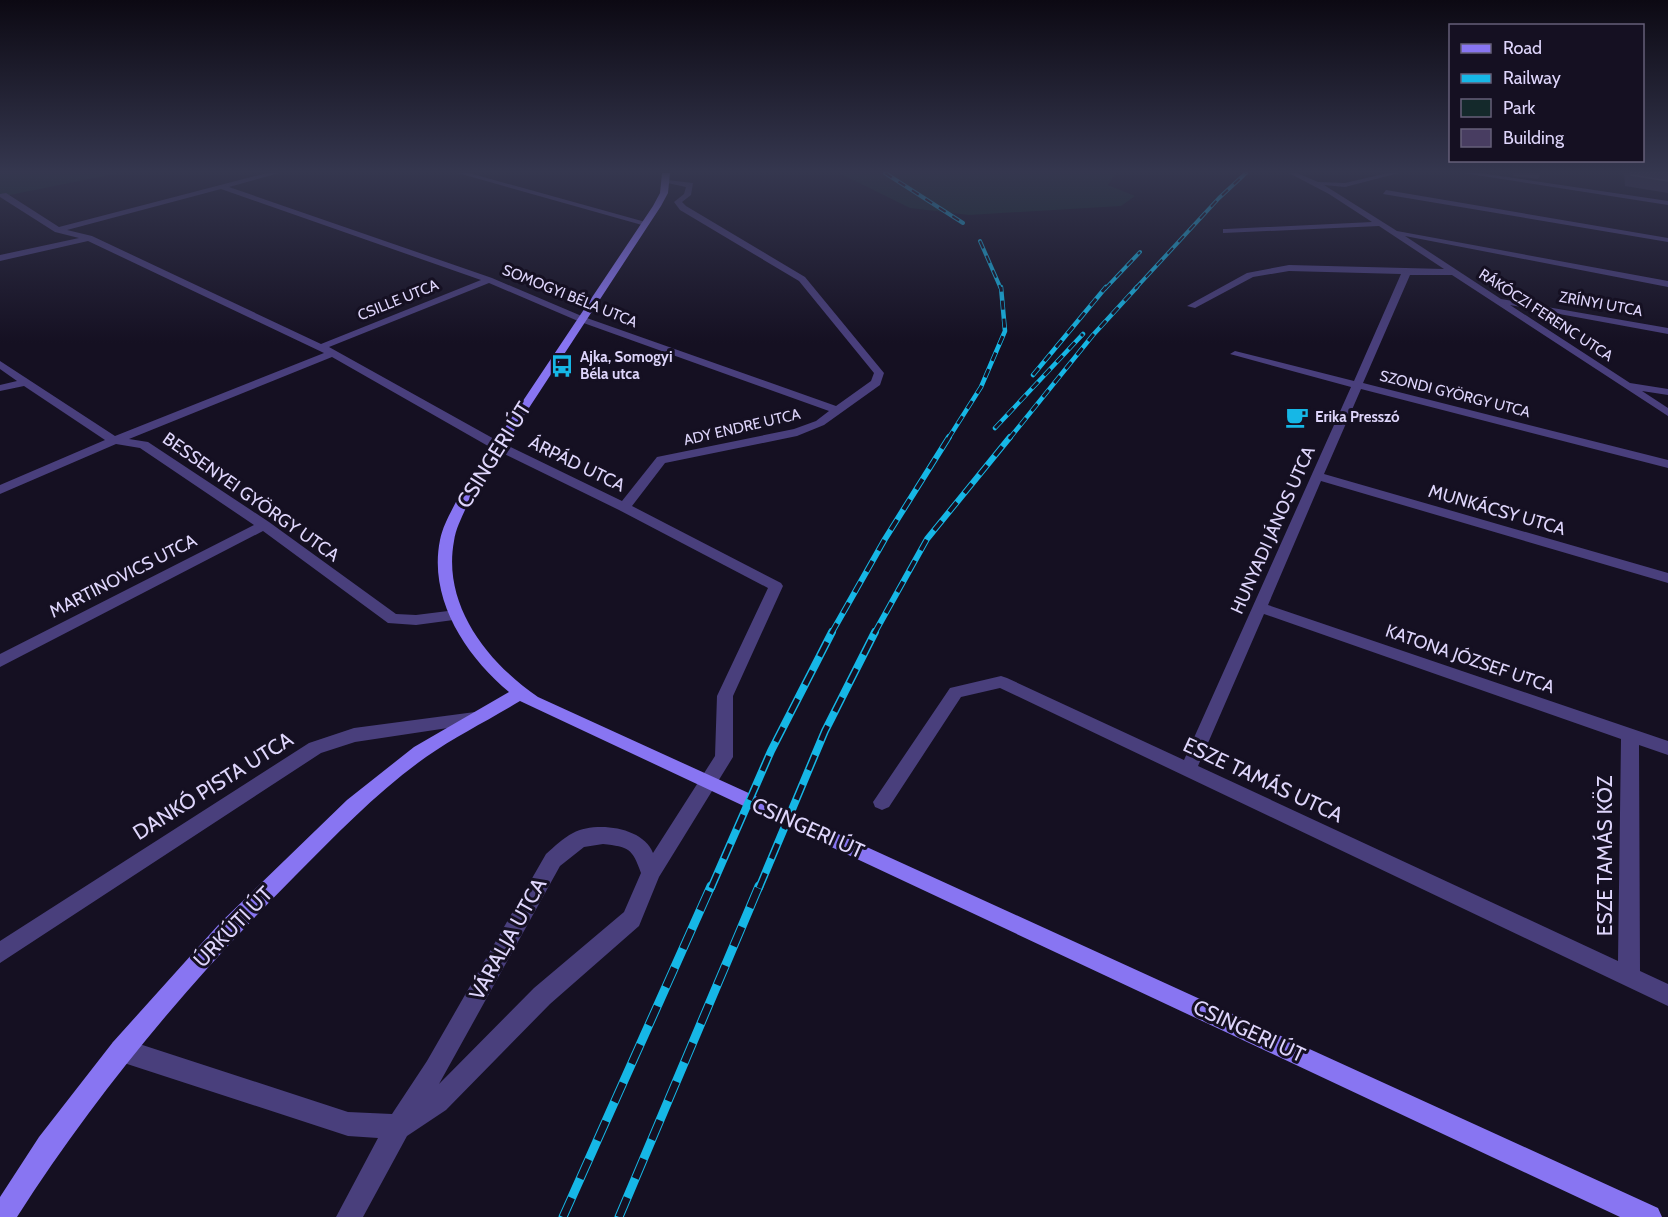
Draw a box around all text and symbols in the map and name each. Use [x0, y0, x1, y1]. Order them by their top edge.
legend [1449, 24, 1644, 162]
text: Road [1503, 37, 1542, 59]
text: Railway [1503, 67, 1561, 89]
text: Park [1503, 97, 1536, 119]
text: Building [1503, 127, 1565, 149]
street label: SOMOGYI BÉLA UTCA [500, 260, 641, 332]
street label: RÁKÓCZI FERENC UTCA [1476, 264, 1618, 366]
street label: CSILLE UTCA [355, 275, 442, 324]
street label: ZRÍNYI UTCA [1558, 287, 1645, 320]
place label: Ajka, Somogyi Béla utca [580, 348, 673, 383]
bus stop icon: Ajka, Somogyi Béla utca [549, 353, 575, 379]
street label: SZONDI GYÖRGY UTCA [1378, 367, 1533, 422]
street label: CSINGERI ÚT [451, 397, 536, 512]
cafe icon: Erika Presszó [1284, 404, 1310, 430]
street label: ADY ENDRE UTCA [682, 405, 803, 449]
place label: Erika Presszó [1315, 408, 1400, 426]
street label: BESSENYEI GYÖRGY UTCA [158, 428, 344, 566]
street label: ÁRPÁD UTCA [525, 431, 629, 497]
street label: HUNYADI JÁNOS UTCA [1226, 443, 1320, 617]
street label: MUNKÁCSY UTCA [1426, 480, 1568, 540]
street label: MARTINOVICS UTCA [46, 529, 200, 623]
street label: KATONA JÓZSEF UTCA [1383, 620, 1557, 698]
street label: DANKÓ PISTA UTCA [128, 726, 297, 845]
street label: ESZE TAMÁS UTCA [1179, 732, 1347, 828]
street label: ESZE TAMÁS KÖZ [1592, 775, 1617, 936]
street label: CSINGERI ÚT [748, 792, 868, 863]
street label: VÁRALJA UTCA [464, 873, 551, 1004]
street label: ÚRKÚTI ÚT [188, 881, 277, 972]
street label: CSINGERI ÚT [1189, 994, 1309, 1067]

